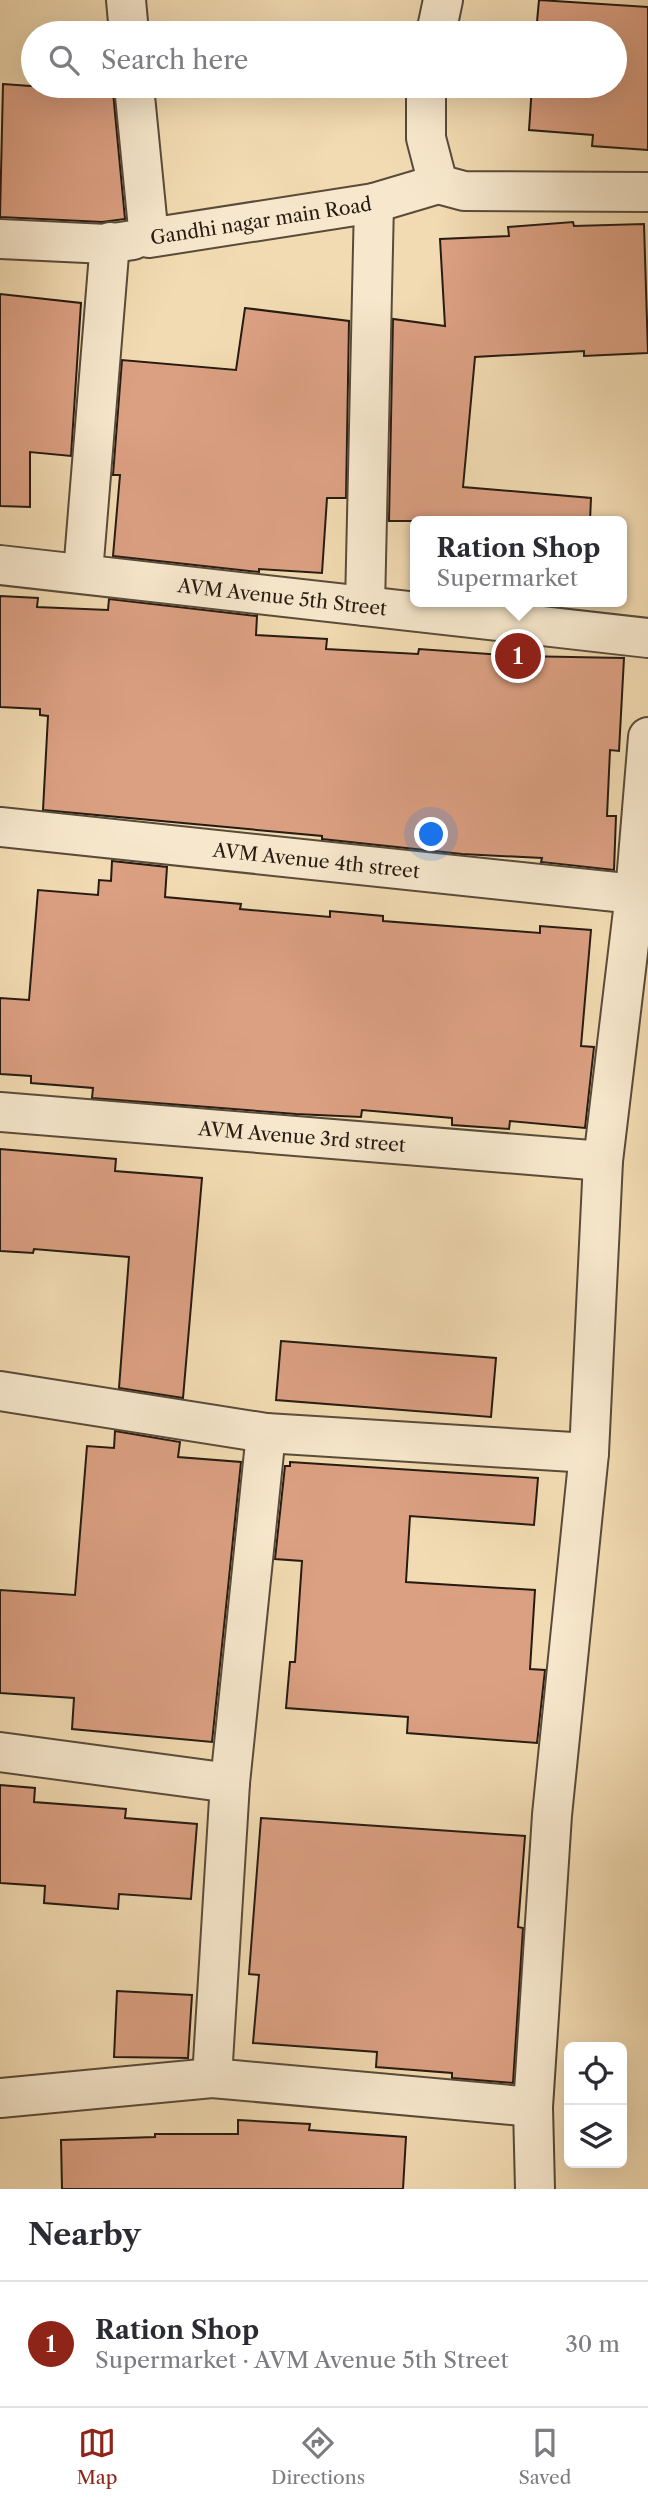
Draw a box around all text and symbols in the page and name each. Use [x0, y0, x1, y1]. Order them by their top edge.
search box [21, 21, 627, 98]
icon: search [45, 41, 83, 79]
text: Search here [101, 44, 248, 76]
street label: Gandhi nagar main Road [149, 192, 374, 250]
popup [410, 516, 627, 607]
text: Ration Shop [436, 532, 601, 564]
text: Supermarket [436, 564, 578, 592]
street label: AVM Avenue 5th Street [175, 574, 388, 621]
pin: 1 [495, 630, 541, 682]
your location [414, 817, 448, 851]
street label: AVM Avenue 4th street [211, 838, 421, 883]
street label: AVM Avenue 3rd street [196, 1117, 407, 1157]
map controls [564, 2042, 627, 2168]
button: locate [564, 2042, 627, 2105]
button: layers [564, 2105, 627, 2168]
text: Nearby [28, 2216, 141, 2253]
text: Ration Shop [95, 2314, 259, 2346]
text: 1 [46, 2330, 56, 2358]
text: 30 m [565, 2330, 620, 2358]
text: Supermarket · AVM Avenue 5th Street [95, 2346, 509, 2374]
tab: Map [77, 2424, 118, 2489]
tab: Directions [271, 2424, 365, 2489]
tab: Saved [518, 2424, 571, 2489]

